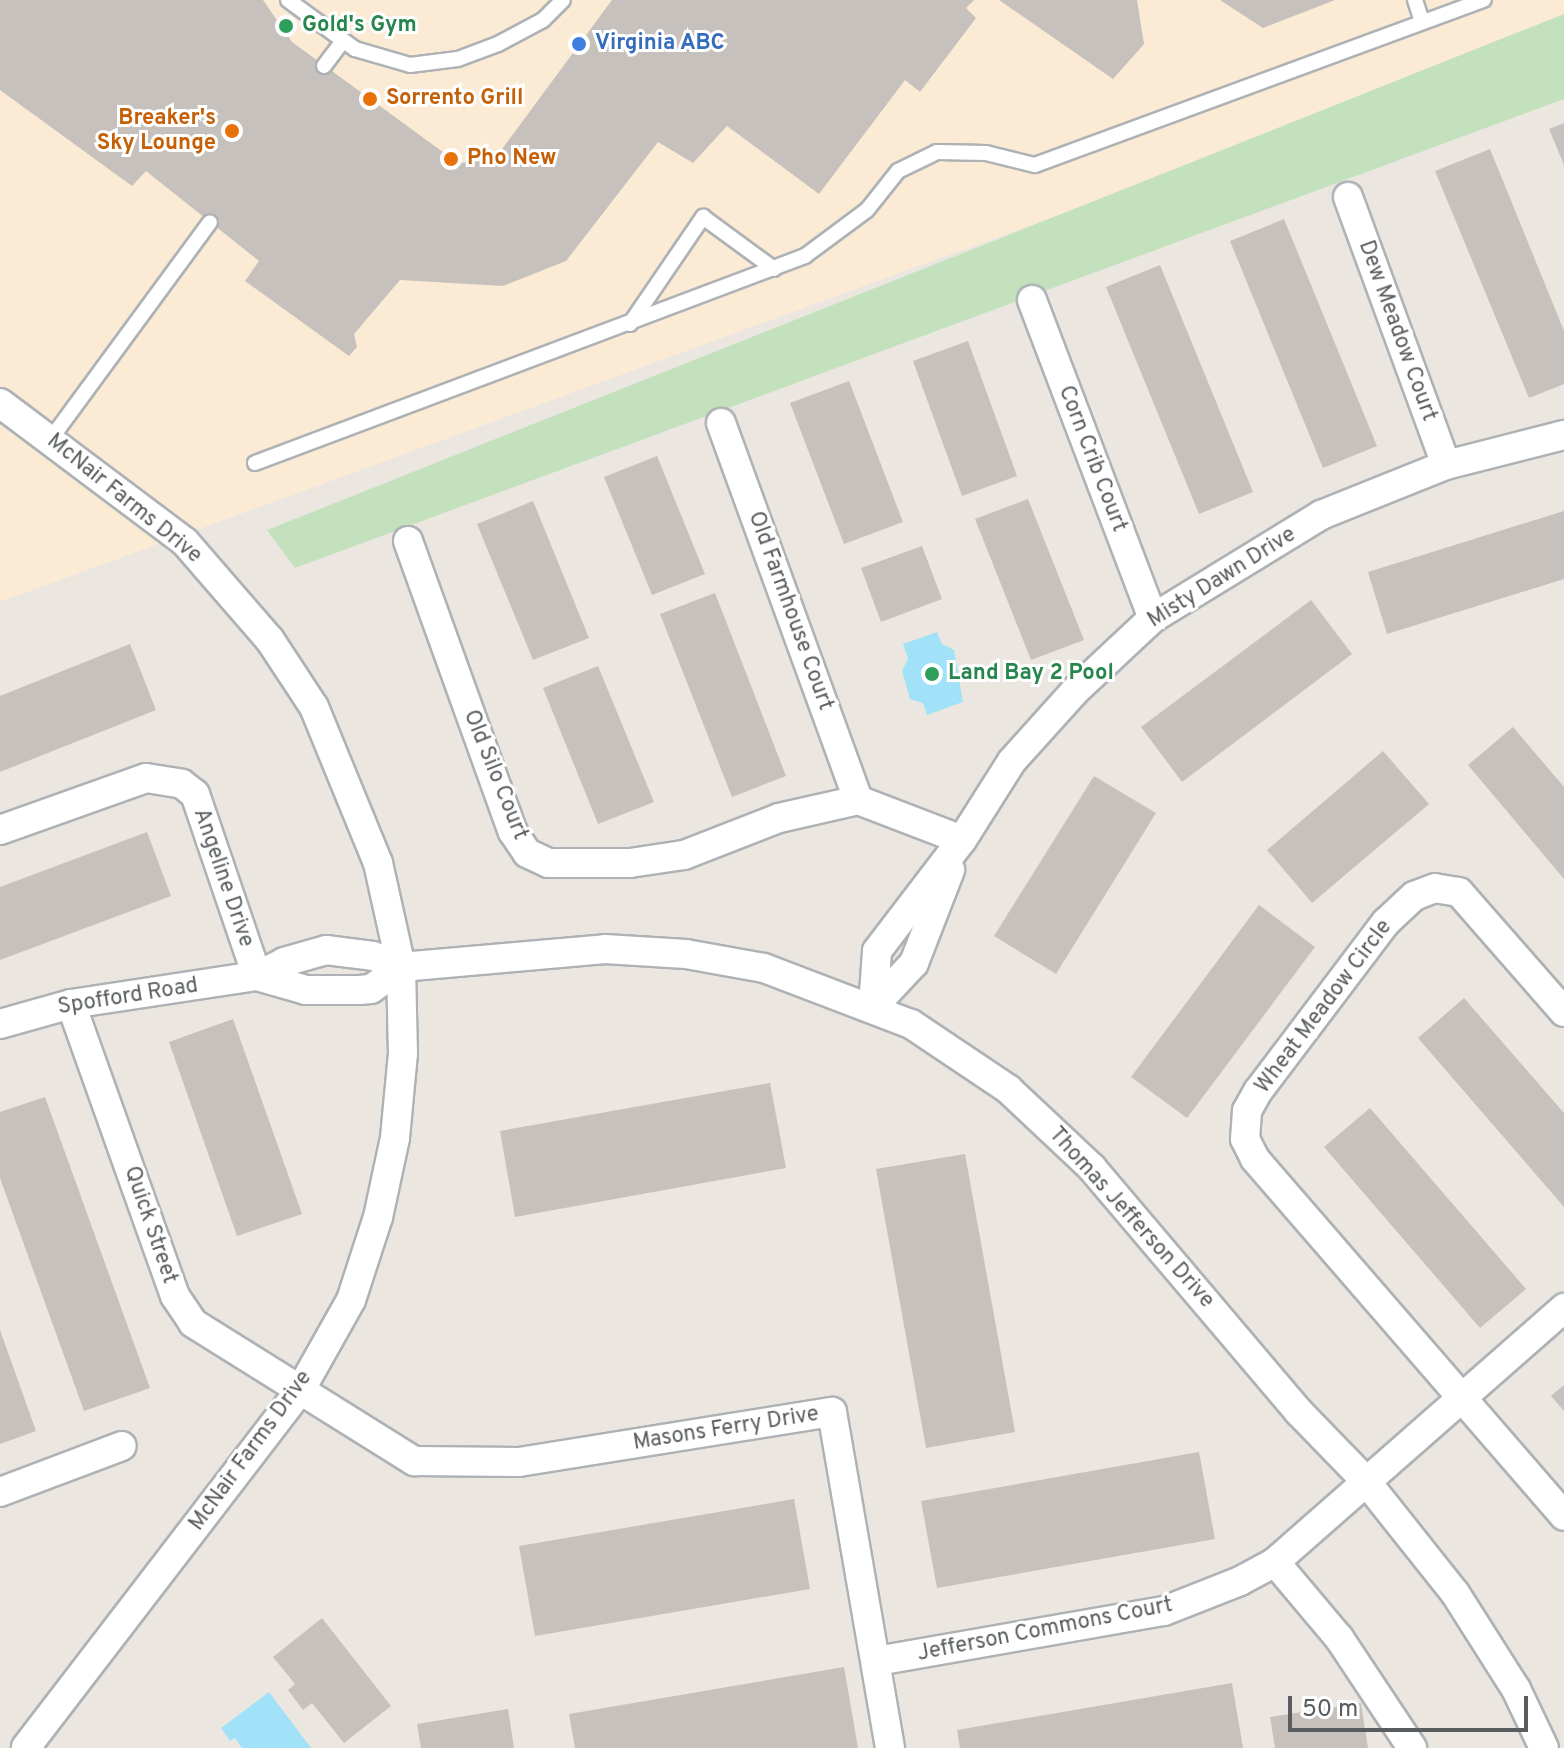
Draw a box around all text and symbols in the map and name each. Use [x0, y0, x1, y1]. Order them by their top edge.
place label: Gold's Gym [302, 13, 417, 39]
marker: Gold's Gym [277, 17, 295, 35]
place label: Virginia ABC [595, 31, 725, 57]
marker: Virginia ABC [570, 35, 588, 53]
place label: Sorrento Grill [386, 86, 523, 112]
marker: Sorrento Grill [361, 90, 379, 108]
place label: Breaker's Sky Lounge [97, 105, 216, 156]
marker: Breaker's Sky Lounge [223, 122, 241, 140]
place label: Pho New [467, 146, 557, 172]
marker: Pho New [442, 150, 460, 168]
street label: Dew Meadow Court [1352, 237, 1442, 425]
street label: Corn Crib Court [1052, 382, 1132, 536]
street label: McNair Farms Drive [41, 428, 207, 570]
street label: Old Farmhouse Court [742, 508, 838, 714]
street label: Misty Dawn Drive [1143, 522, 1301, 634]
place label: Land Bay 2 Pool [948, 661, 1114, 687]
marker: Land Bay 2 Pool [923, 665, 941, 683]
street label: Old Silo Court [457, 706, 533, 844]
street label: Angeline Drive [187, 805, 259, 951]
street label: Wheat Meadow Circle [1250, 915, 1398, 1099]
street label: Spofford Road [56, 973, 200, 1021]
street label: Thomas Jefferson Drive [1043, 1122, 1219, 1314]
street label: Quick Street [118, 1163, 182, 1287]
street label: McNair Farms Drive [184, 1366, 318, 1536]
street label: Masons Ferry Drive [631, 1401, 821, 1457]
street label: Jefferson Commons Court [915, 1592, 1175, 1668]
scale bar [1292, 1680, 1532, 1730]
text: 50 m [1302, 1695, 1358, 1725]

